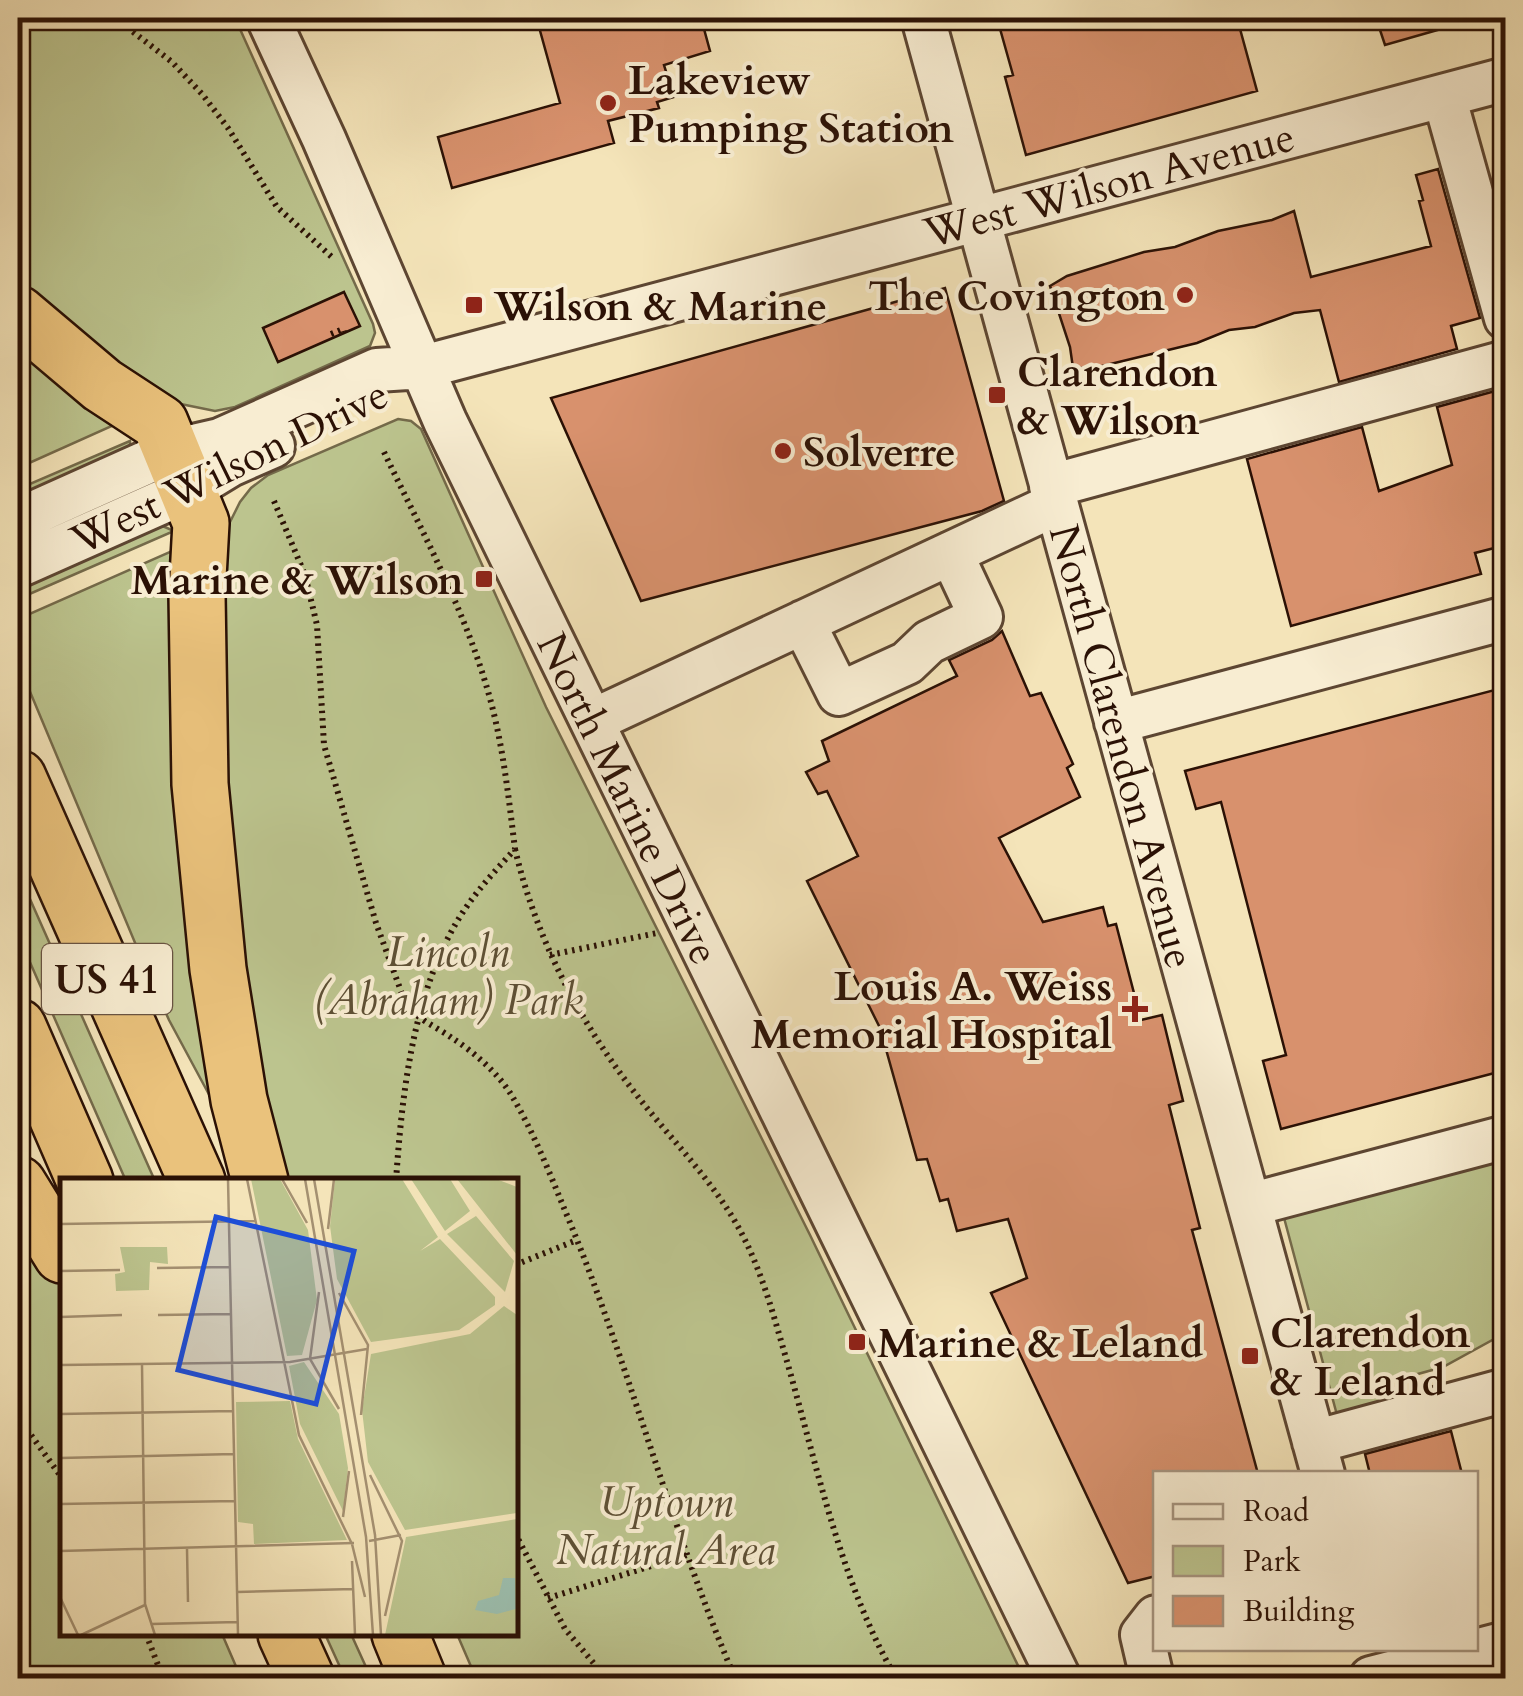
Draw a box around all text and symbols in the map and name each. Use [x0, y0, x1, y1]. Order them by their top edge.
place label: Lakeview Pumping Station [628, 52, 954, 157]
marker: Lakeview Pumping Station [597, 92, 619, 114]
street label: West Wilson Avenue [917, 109, 1301, 263]
place label: The Covington [868, 268, 1165, 325]
place label: Wilson & Marine [493, 278, 827, 335]
marker: The Covington [1174, 284, 1196, 306]
marker: Wilson & Marine [463, 294, 485, 316]
place label: Clarendon & Wilson [1017, 344, 1218, 449]
street label: West Wilson Drive [61, 366, 398, 569]
marker: Clarendon & Wilson [986, 384, 1008, 406]
place label: Solverre [803, 424, 956, 481]
marker: Solverre [772, 440, 794, 462]
street label: North Clarendon Avenue [1035, 518, 1208, 975]
place label: Marine & Wilson [131, 552, 464, 609]
marker: Marine & Wilson [473, 568, 495, 590]
street label: North Marine Drive [523, 623, 733, 974]
park label: Lincoln (Abraham) Park [313, 924, 583, 1029]
road number: US 41 [42, 944, 172, 1014]
place label: Louis A. Weiss Memorial Hospital [751, 958, 1112, 1063]
marker: Louis A. Weiss Memorial Hospital [1122, 996, 1148, 1022]
inset map [60, 1178, 518, 1636]
place label: Clarendon & Leland [1270, 1305, 1471, 1410]
place label: Marine & Leland [877, 1315, 1203, 1372]
marker: Marine & Leland [846, 1331, 868, 1353]
marker: Clarendon & Leland [1239, 1345, 1261, 1367]
legend [1153, 1471, 1478, 1651]
park label: Uptown Natural Area [556, 1474, 776, 1579]
text: Road [1243, 1491, 1309, 1532]
text: Park [1243, 1541, 1301, 1582]
text: Building [1243, 1591, 1354, 1632]

